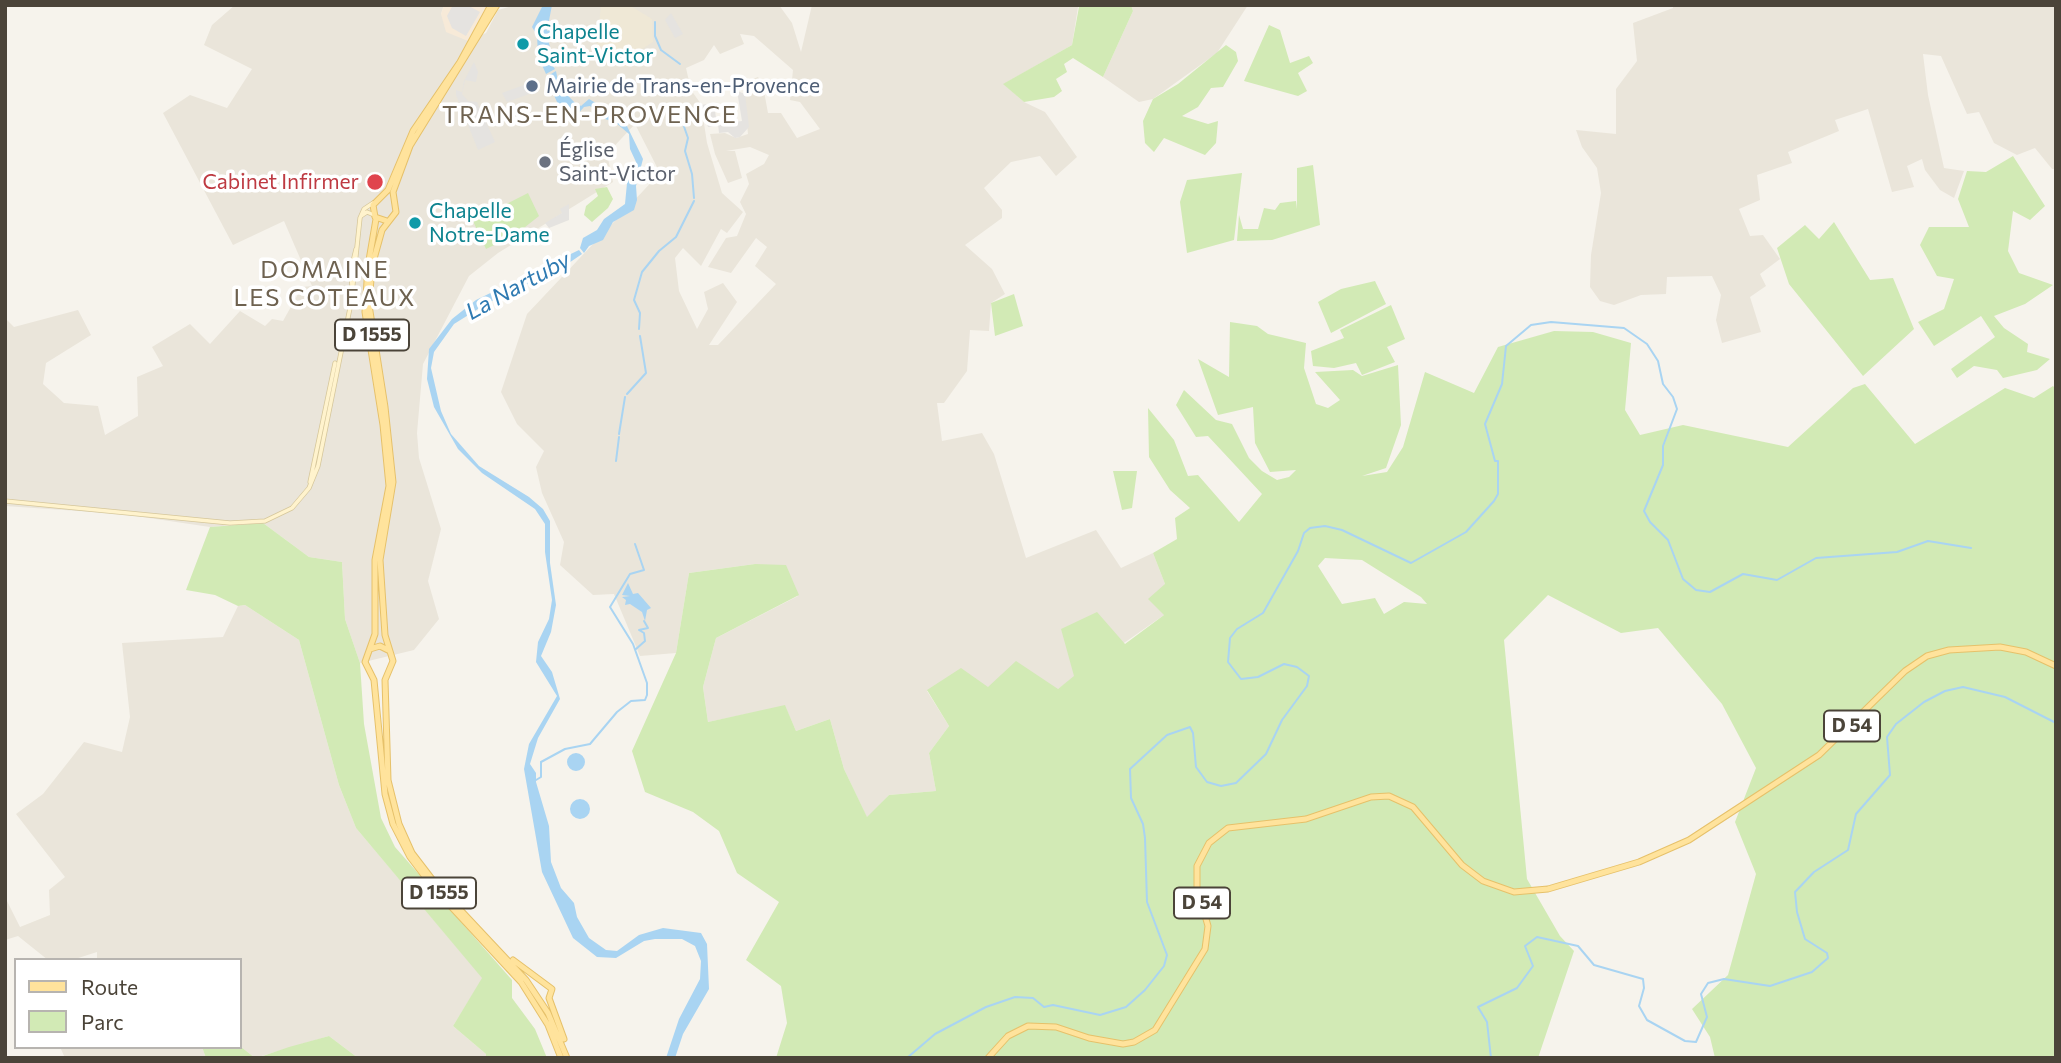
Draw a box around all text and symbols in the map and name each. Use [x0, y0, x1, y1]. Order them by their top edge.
place label: Chapelle Saint-Victor [537, 19, 654, 69]
marker: Chapelle Saint-Victor [515, 36, 531, 52]
place label: Mairie de Trans-en-Provence [546, 73, 820, 99]
marker: Mairie de Trans-en-Provence [524, 78, 540, 94]
district label: TRANS-EN-PROVENCE [444, 101, 736, 129]
place label: Église Saint-Victor [559, 137, 676, 187]
marker: Église Saint-Victor [537, 154, 553, 170]
place label: Cabinet Infirmer [202, 169, 359, 195]
marker: Cabinet Infirmer [365, 172, 385, 192]
place label: Chapelle Notre-Dame [429, 198, 550, 248]
marker: Chapelle Notre-Dame [407, 215, 423, 231]
water label: La Nartuby [461, 246, 575, 326]
district label: DOMAINE LES COTEAUX [235, 256, 415, 312]
road number: D 1555 [335, 320, 409, 350]
road number: D 54 [1824, 710, 1880, 741]
road number: D 1555 [402, 878, 476, 908]
road number: D 54 [1174, 888, 1230, 918]
legend [14, 958, 242, 1049]
text: Route [81, 974, 138, 999]
text: Parc [81, 1009, 124, 1034]

